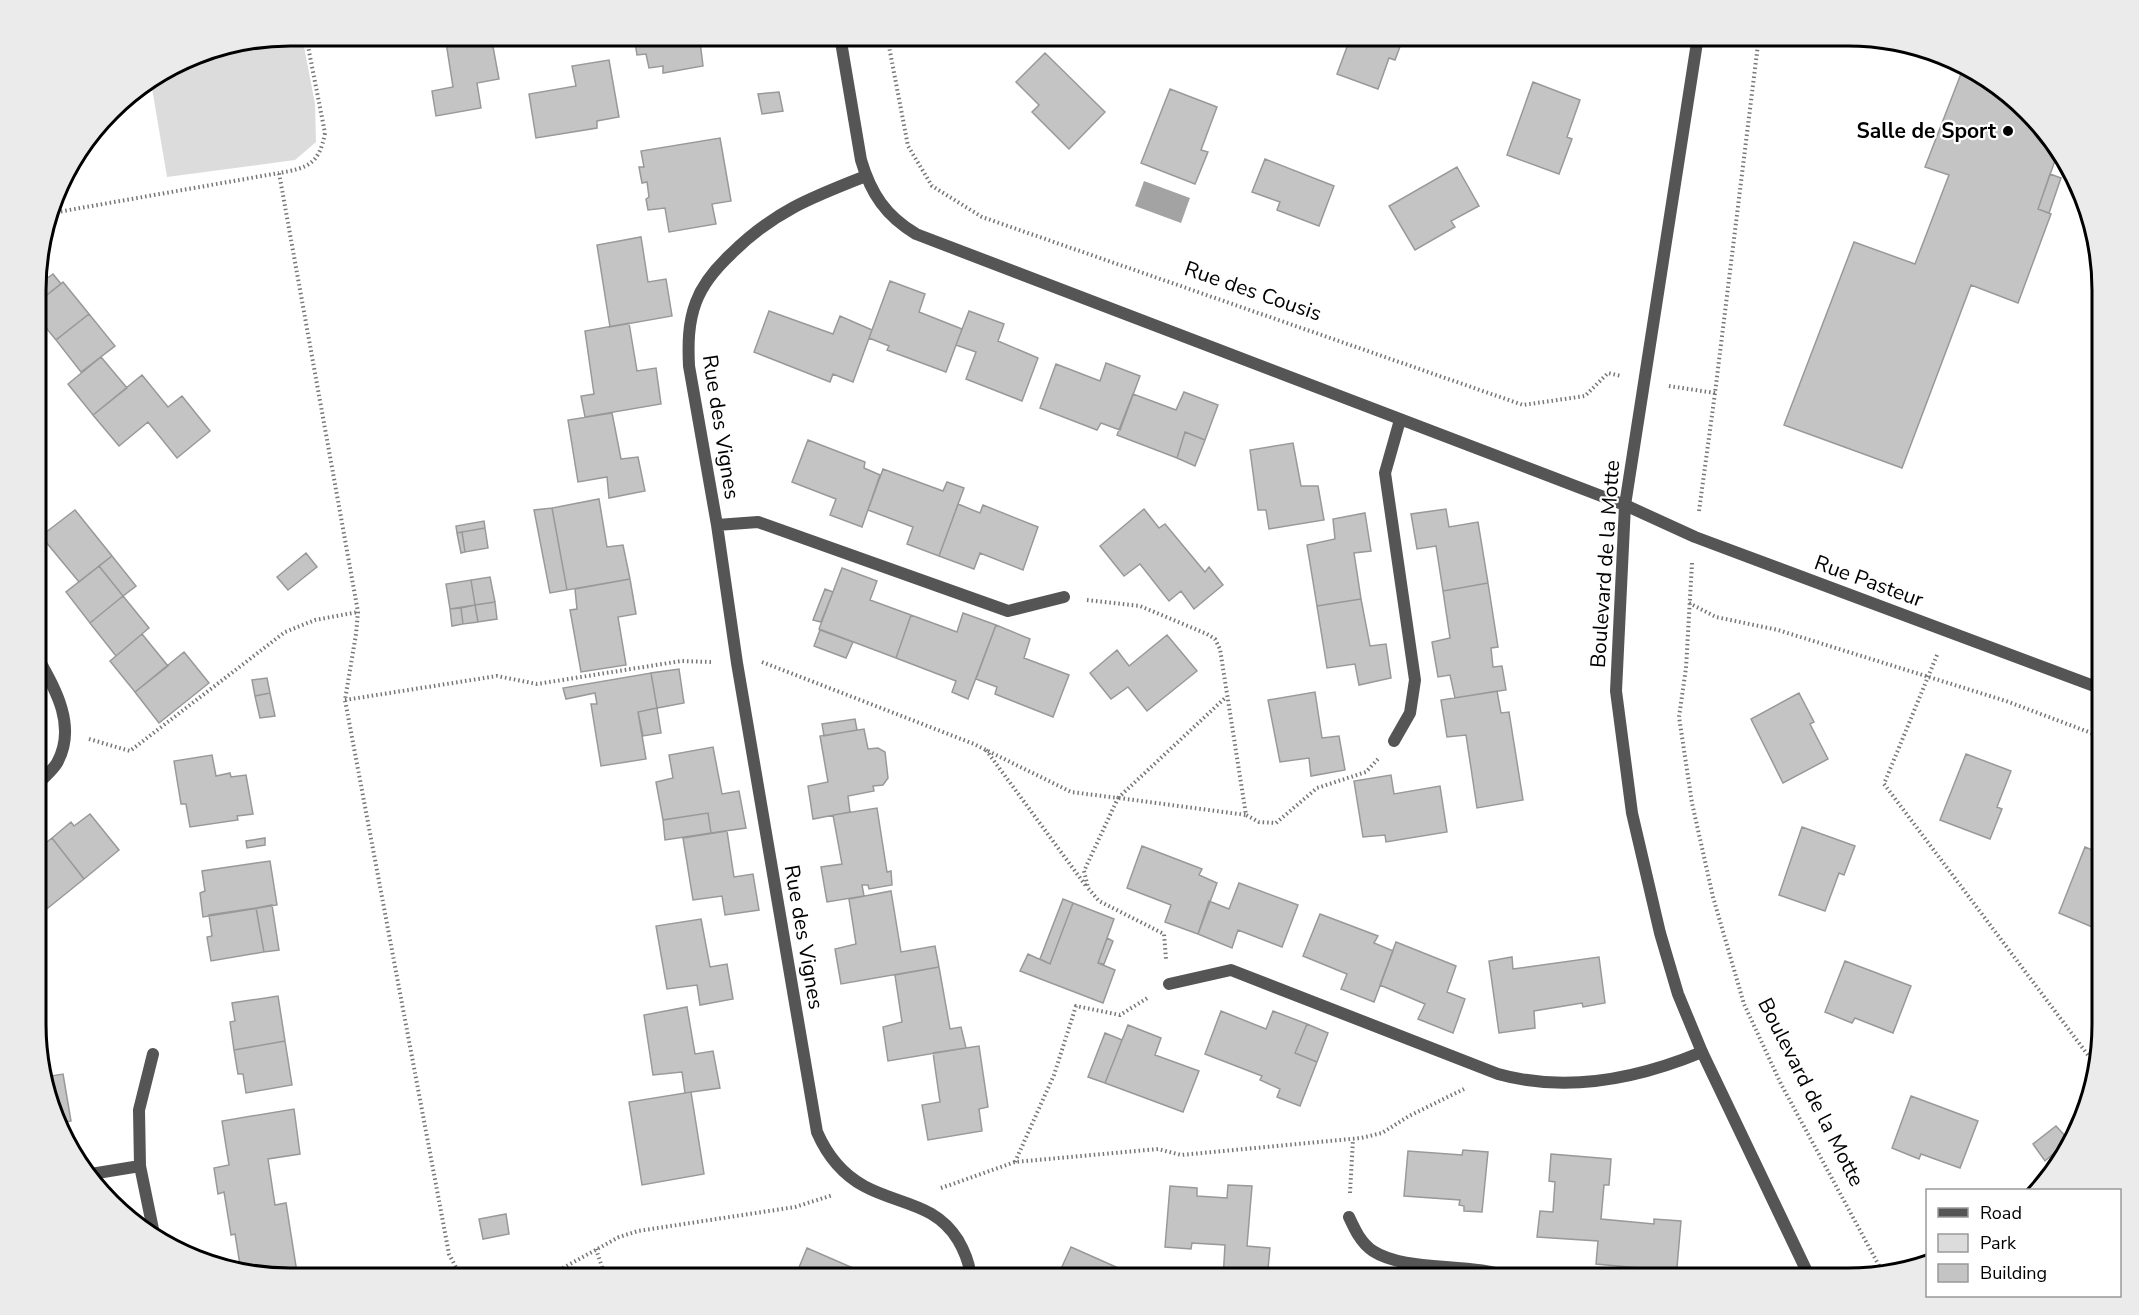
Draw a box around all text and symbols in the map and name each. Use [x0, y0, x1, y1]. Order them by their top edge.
place label: Salle de Sport [1856, 117, 1997, 145]
marker: Salle de Sport [2001, 124, 2015, 138]
street label: Rue des Cousis [1181, 254, 1325, 328]
street label: Rue des Vignes [696, 353, 746, 501]
street label: Boulevard de la Motte [1584, 459, 1626, 669]
street label: Rue Pasteur [1811, 548, 1928, 614]
street label: Rue des Vignes [778, 863, 830, 1011]
street label: Boulevard de la Motte [1751, 993, 1871, 1191]
legend [1926, 1189, 2121, 1297]
text: Road [1980, 1201, 2022, 1225]
text: Park [1980, 1231, 2017, 1255]
text: Building [1980, 1261, 2047, 1285]

